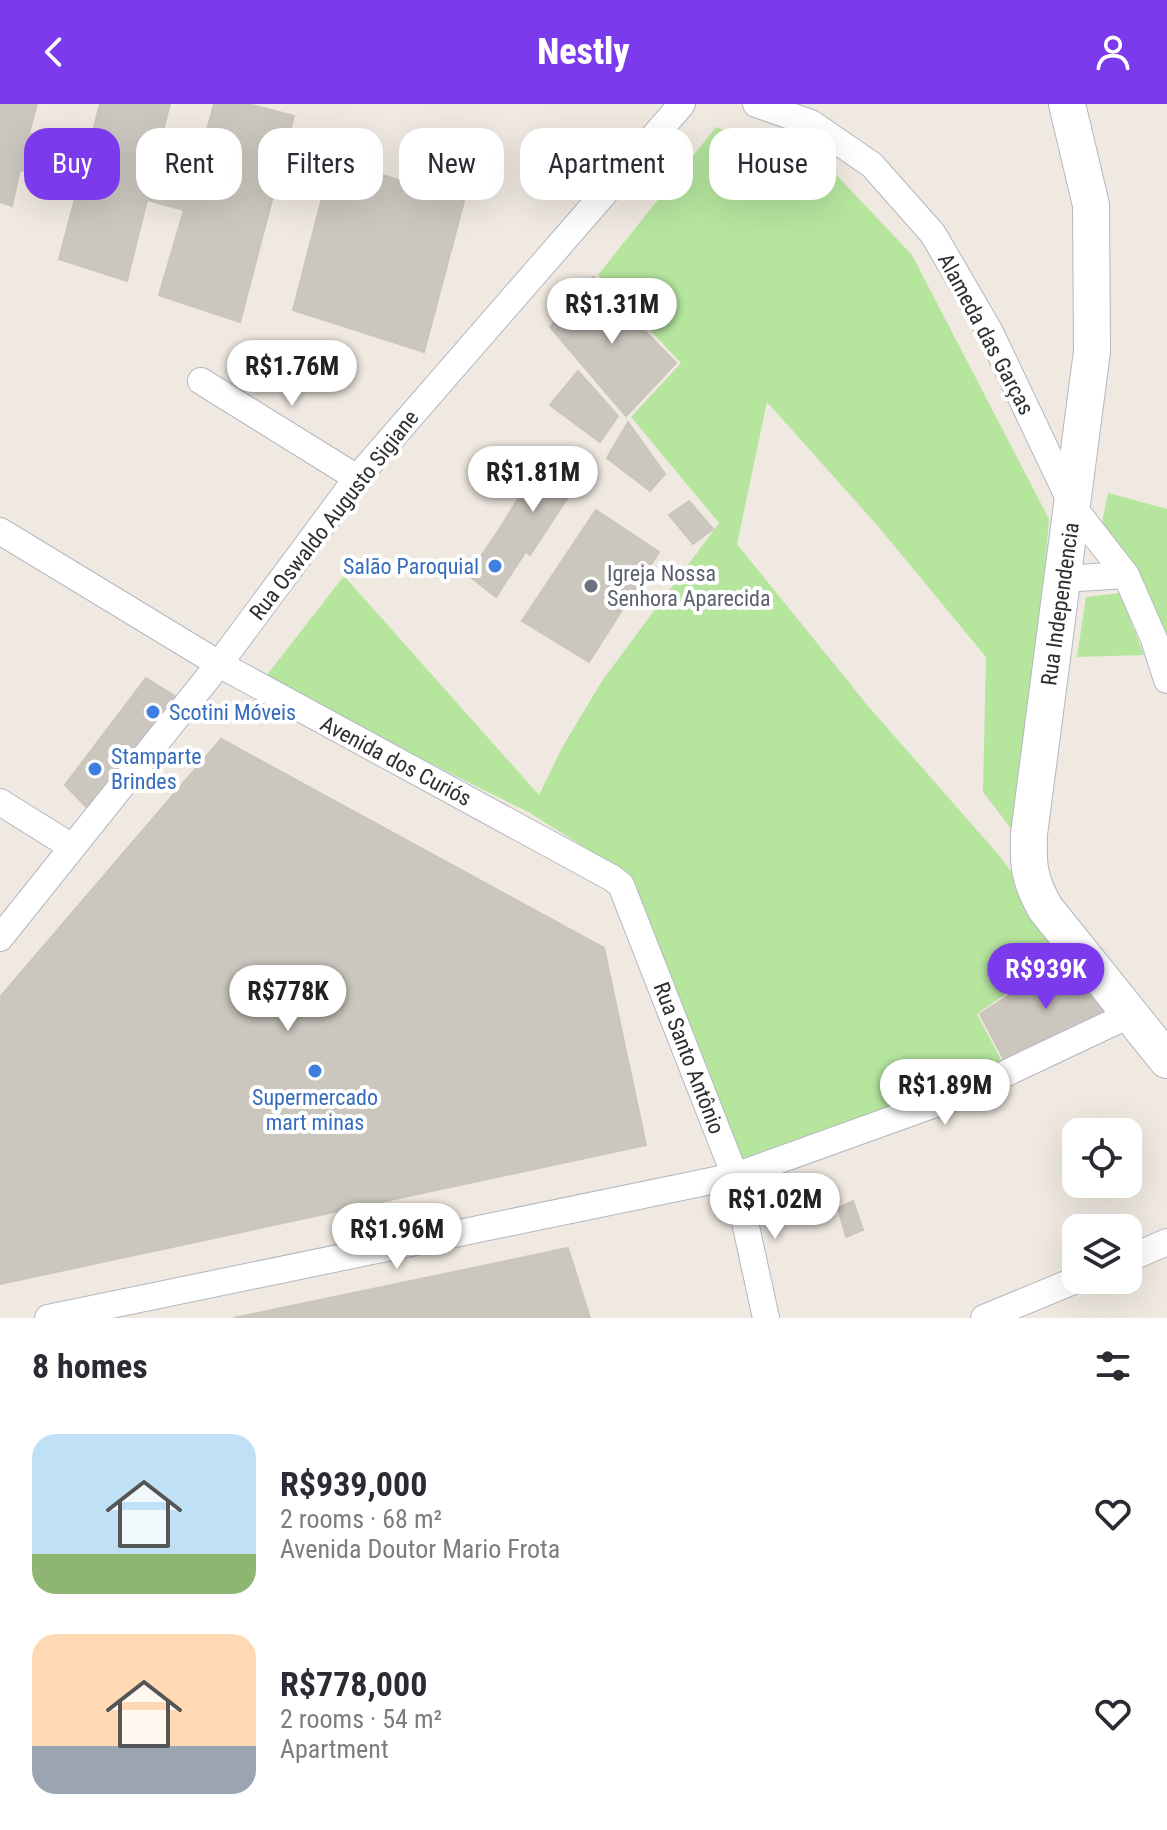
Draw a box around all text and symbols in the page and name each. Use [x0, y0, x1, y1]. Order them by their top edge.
icon: back [32, 30, 76, 74]
icon: person [1091, 30, 1135, 74]
text: Nestly [537, 31, 630, 73]
chip: Buy [24, 128, 120, 200]
chip: Rent [136, 128, 242, 200]
chip: Filters [258, 128, 383, 200]
chip: New [399, 128, 504, 200]
chip: Apartment [520, 128, 693, 200]
chip: House [709, 128, 836, 200]
street label: Alameda das Garças [933, 249, 1039, 419]
pin: R$1.31M [538, 278, 686, 346]
text: R$1.31M [565, 289, 659, 319]
pin: R$1.76M [218, 340, 366, 408]
text: R$1.76M [245, 351, 339, 381]
street label: Rua Oswaldo Augusto Sigiane [244, 405, 424, 625]
pin: R$1.81M [459, 446, 607, 514]
text: R$1.81M [486, 457, 580, 487]
street label: Rua Independencia [1036, 521, 1084, 687]
place label: Salão Paroquial [343, 554, 479, 579]
marker: Salão Paroquial [486, 557, 504, 575]
place label: Igreja Nossa Senhora Aparecida [607, 561, 770, 611]
marker: Igreja Nossa Senhora Aparecida [582, 577, 600, 595]
place label: Scotini Móveis [169, 700, 296, 725]
marker: Scotini Móveis [144, 703, 162, 721]
street label: Avenida dos Curiós [316, 711, 476, 811]
place label: Stamparte Brindes [111, 744, 201, 794]
marker: Stamparte Brindes [86, 760, 104, 778]
pin: R$939K [981, 943, 1111, 1011]
text: R$939K [1005, 954, 1087, 984]
pin: R$778K [223, 965, 353, 1033]
text: R$778K [247, 976, 329, 1006]
street label: Rua Santo Antônio [649, 979, 729, 1137]
pin: R$1.89M [871, 1059, 1019, 1127]
marker: Supermercado mart minas [306, 1062, 324, 1080]
text: R$1.89M [898, 1070, 992, 1100]
place label: Supermercado mart minas [252, 1085, 378, 1135]
map controls [1062, 1118, 1142, 1294]
button: locate [1062, 1118, 1142, 1198]
pin: R$1.02M [701, 1173, 849, 1241]
text: R$1.02M [728, 1184, 822, 1214]
pin: R$1.96M [323, 1203, 471, 1271]
text: R$1.96M [350, 1214, 444, 1244]
button: layers [1062, 1214, 1142, 1294]
icon: filters [1091, 1344, 1135, 1388]
text: 8 homes [32, 1346, 148, 1386]
text: R$939,000 [280, 1464, 427, 1504]
icon: home [96, 1466, 192, 1562]
icon: heart [1091, 1492, 1135, 1536]
text: 2 rooms · 68 m² [280, 1504, 442, 1534]
text: Avenida Doutor Mario Frota [280, 1534, 560, 1564]
text: R$778,000 [280, 1664, 427, 1704]
icon: home [96, 1666, 192, 1762]
icon: heart [1091, 1692, 1135, 1736]
text: 2 rooms · 54 m² [280, 1704, 442, 1734]
text: Apartment [280, 1734, 389, 1764]

